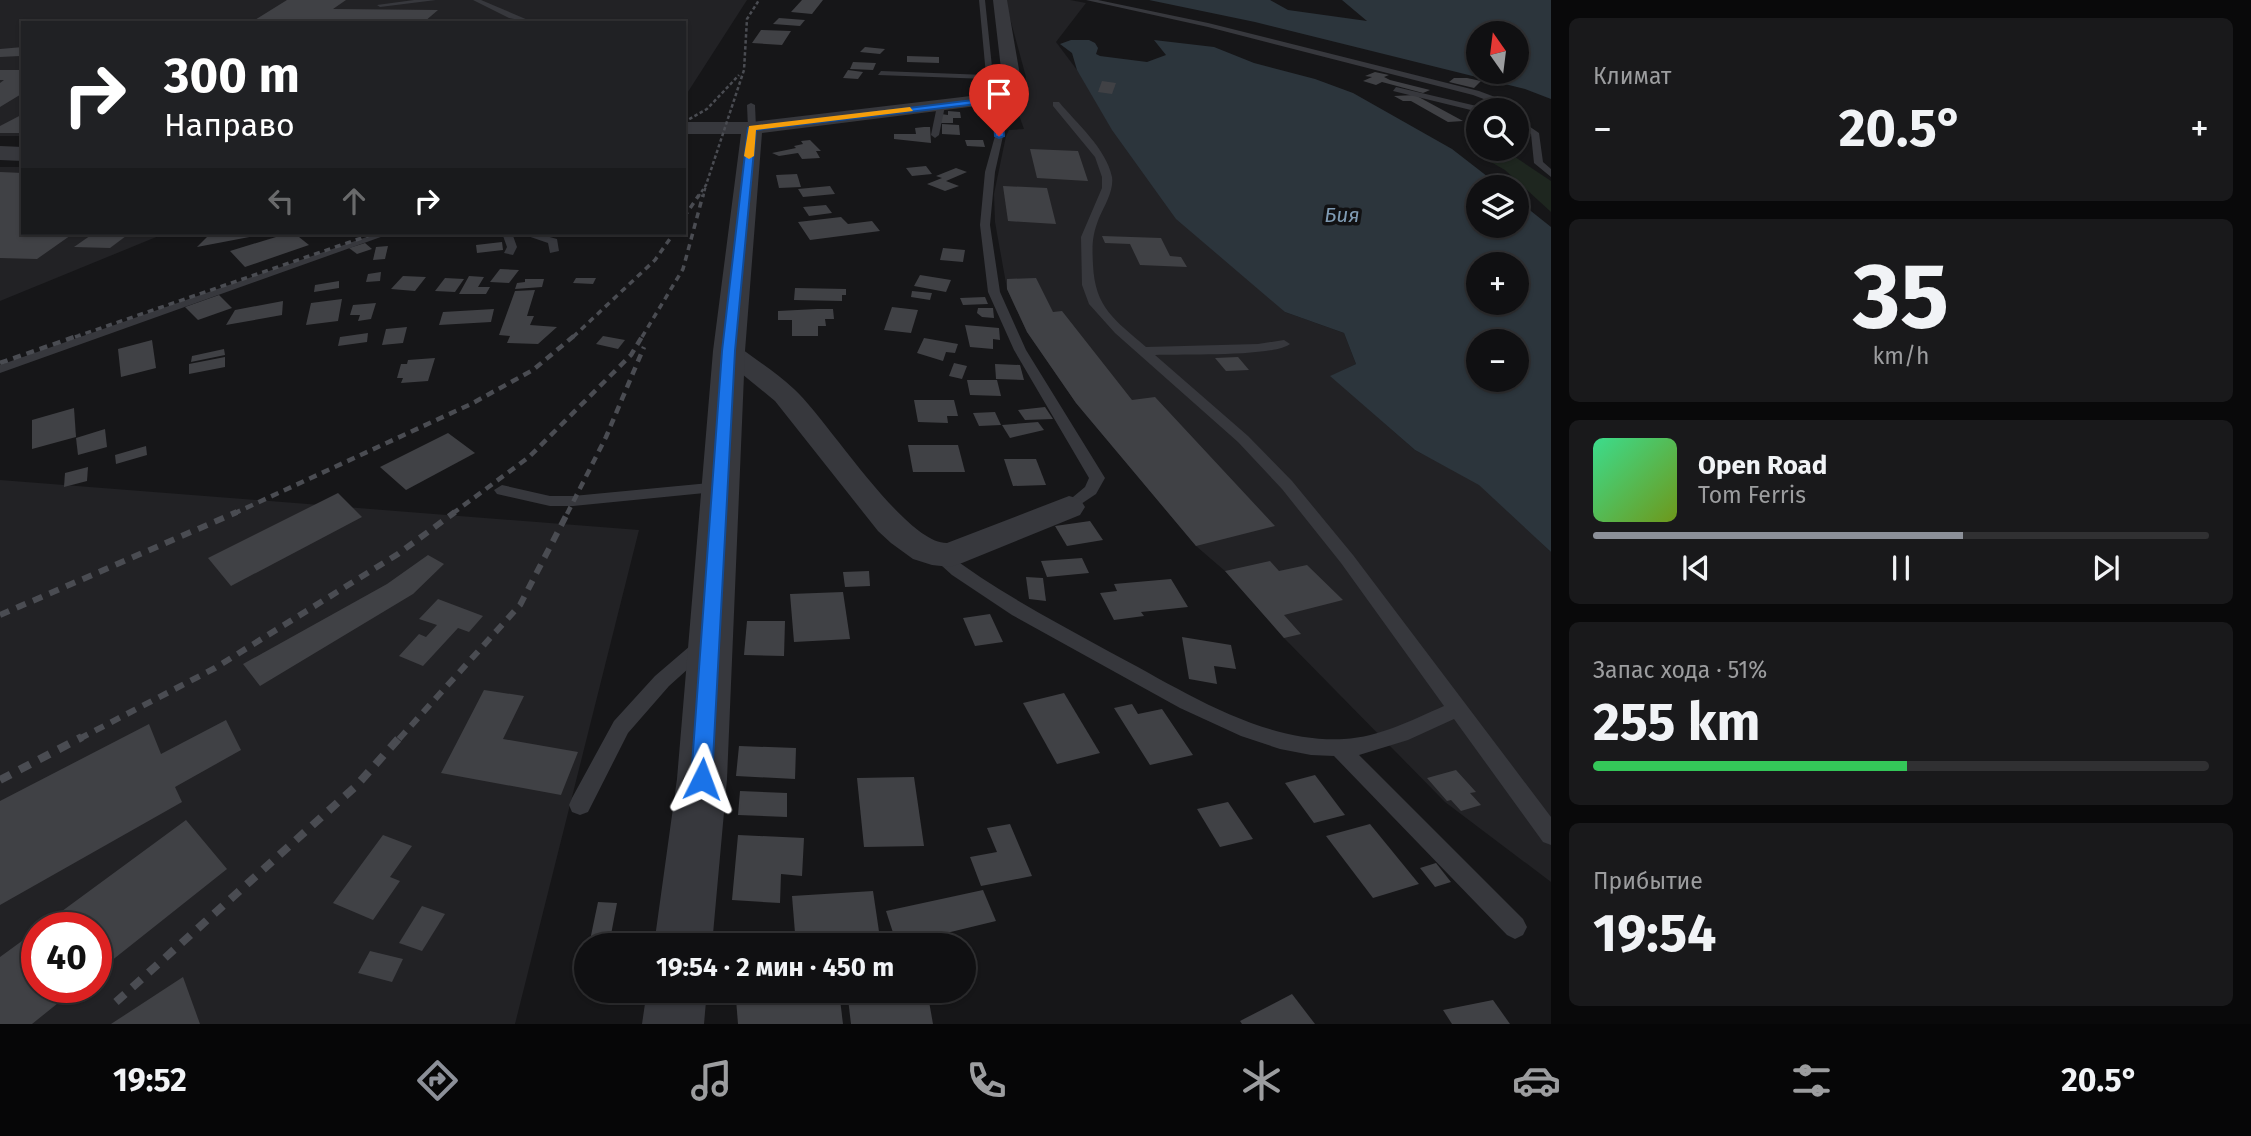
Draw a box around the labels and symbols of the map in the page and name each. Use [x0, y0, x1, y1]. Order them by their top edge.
north arrow [1466, 21, 1530, 84]
pin [969, 64, 1029, 136]
water label: Бия [1324, 202, 1360, 228]
position arrow [665, 742, 739, 816]
speed limit sign: 40 [21, 912, 112, 1003]

